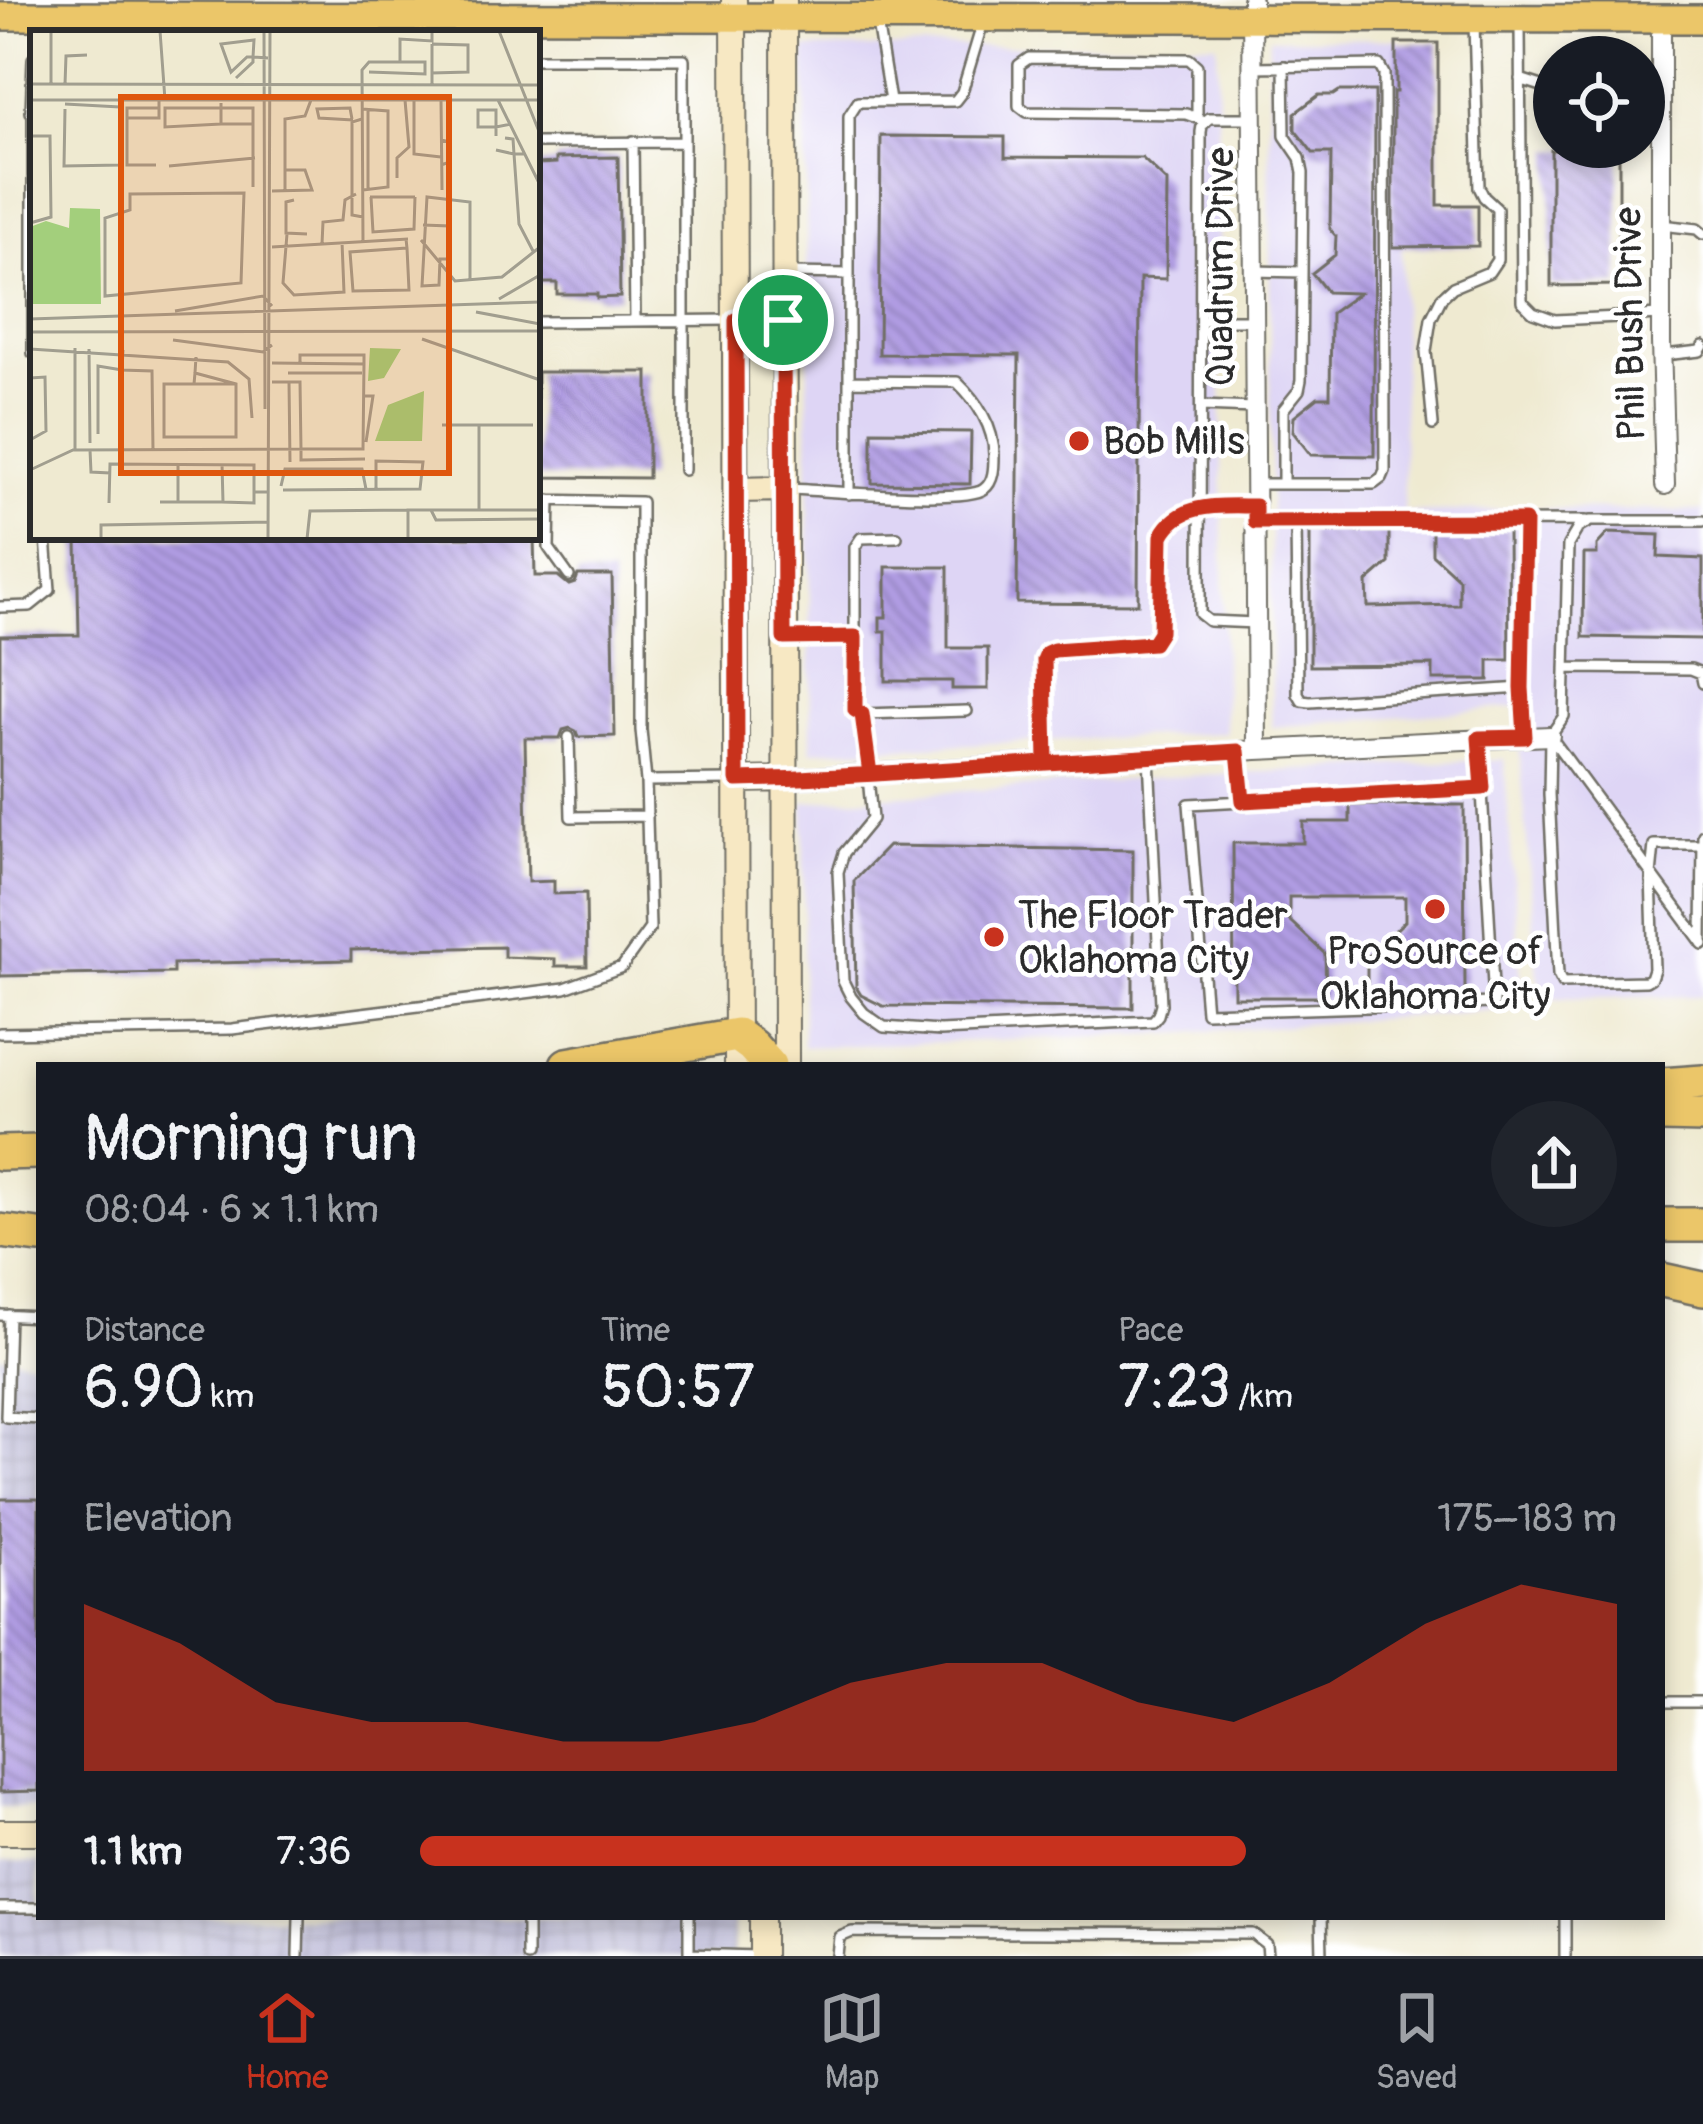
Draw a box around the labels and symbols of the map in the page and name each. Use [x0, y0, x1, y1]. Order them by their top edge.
inset map [30, 30, 540, 540]
street label: Quadrum Drive [1196, 147, 1245, 387]
street label: Phil Bush Drive [1603, 207, 1657, 441]
pin [732, 269, 834, 371]
place label: Bob Mills [1103, 417, 1245, 466]
marker: Bob Mills [1066, 428, 1092, 454]
place label: The Floor Trader Oklahoma City [1018, 891, 1288, 985]
marker: ProSource of Oklahoma City [1422, 896, 1448, 922]
marker: The Floor Trader Oklahoma City [981, 924, 1007, 950]
place label: ProSource of Oklahoma City [1319, 927, 1551, 1021]

